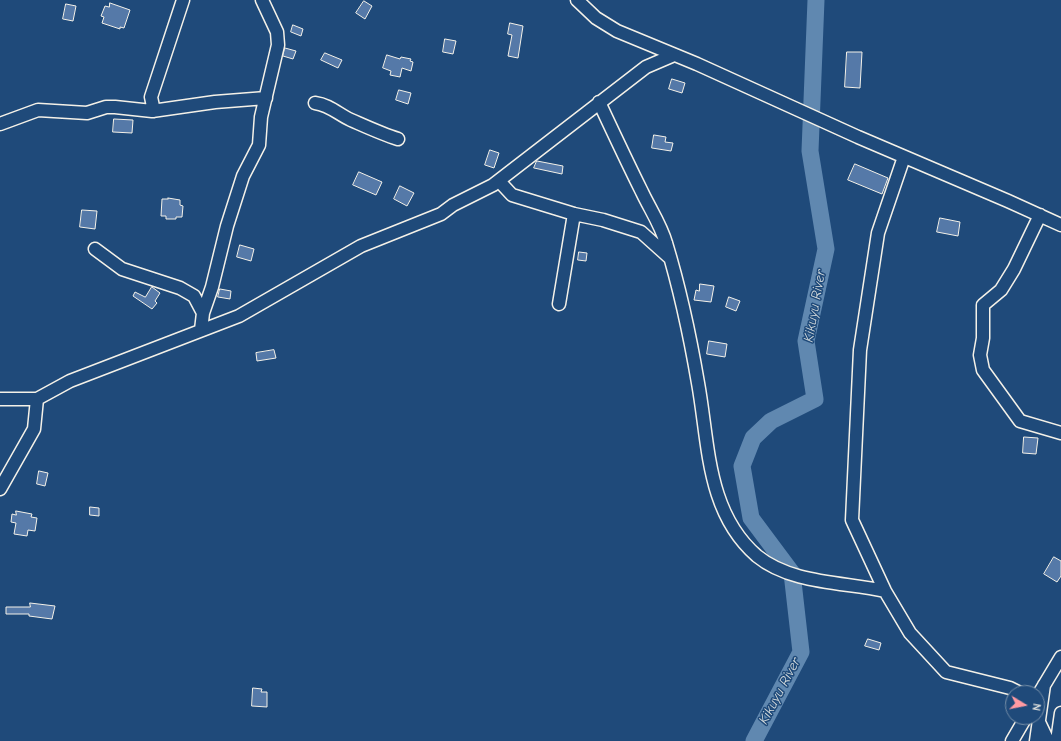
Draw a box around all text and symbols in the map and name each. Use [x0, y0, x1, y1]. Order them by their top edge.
water label: Kikuyu River [800, 268, 830, 344]
water label: Kikuyu River [755, 655, 805, 727]
north arrow [1005, 685, 1045, 725]
text: N [1029, 702, 1043, 712]

